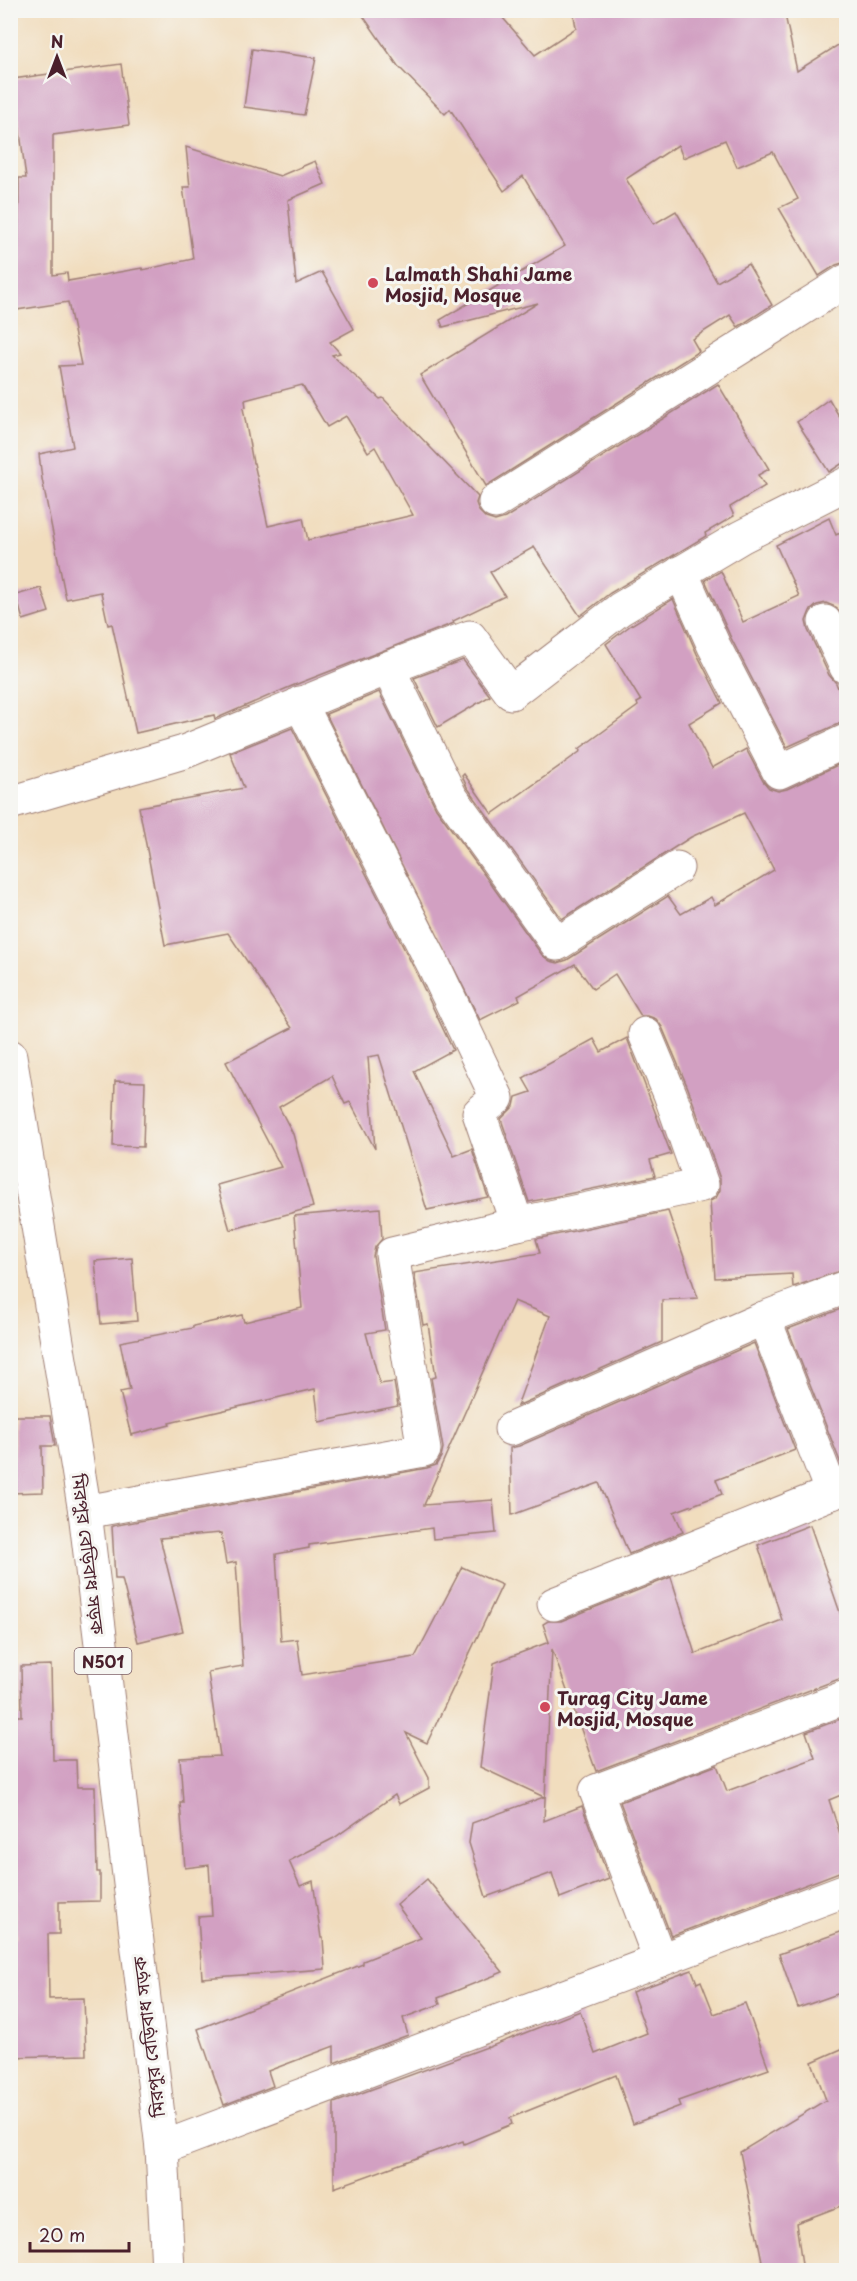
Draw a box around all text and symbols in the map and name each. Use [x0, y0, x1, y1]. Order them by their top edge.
north arrow [27, 27, 87, 87]
text: N [51, 29, 63, 53]
place label: Lalmath Shahi Jame Mosjid, Mosque [385, 260, 573, 308]
marker: Lalmath Shahi Jame Mosjid, Mosque [366, 276, 380, 290]
street label: মিরপুর বেড়িবাধ সড়ক [66, 1471, 112, 1636]
road number: N501 [74, 1648, 132, 1674]
place label: Turag City Jame Mosjid, Mosque [557, 1684, 708, 1732]
marker: Turag City Jame Mosjid, Mosque [538, 1700, 552, 1714]
street label: মিরপুর বেড়িবাধ সড়ক [125, 1955, 171, 2120]
scale bar [30, 2215, 129, 2253]
text: 20 m [39, 2221, 85, 2248]

